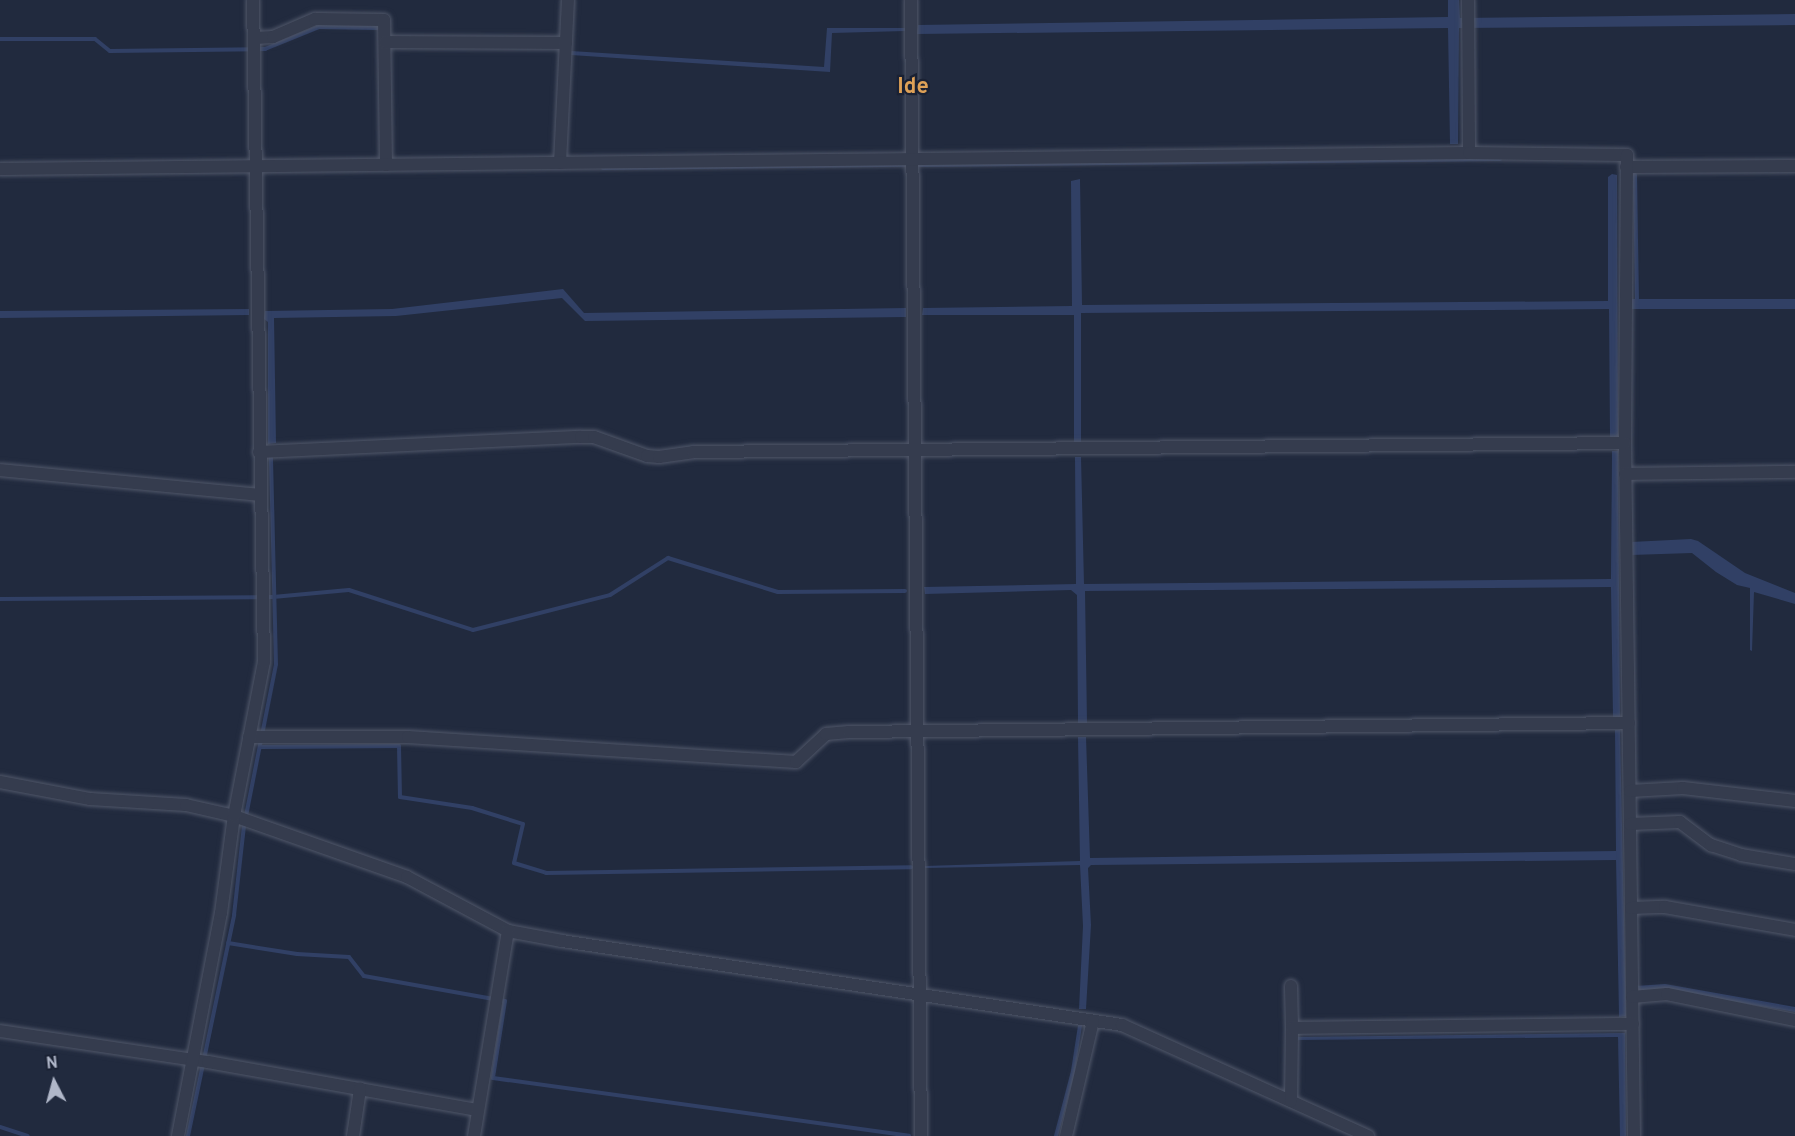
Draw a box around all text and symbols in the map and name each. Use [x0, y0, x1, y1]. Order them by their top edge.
district label: Ide [897, 75, 929, 101]
north arrow [24, 1052, 84, 1112]
text: N [45, 1054, 59, 1075]

